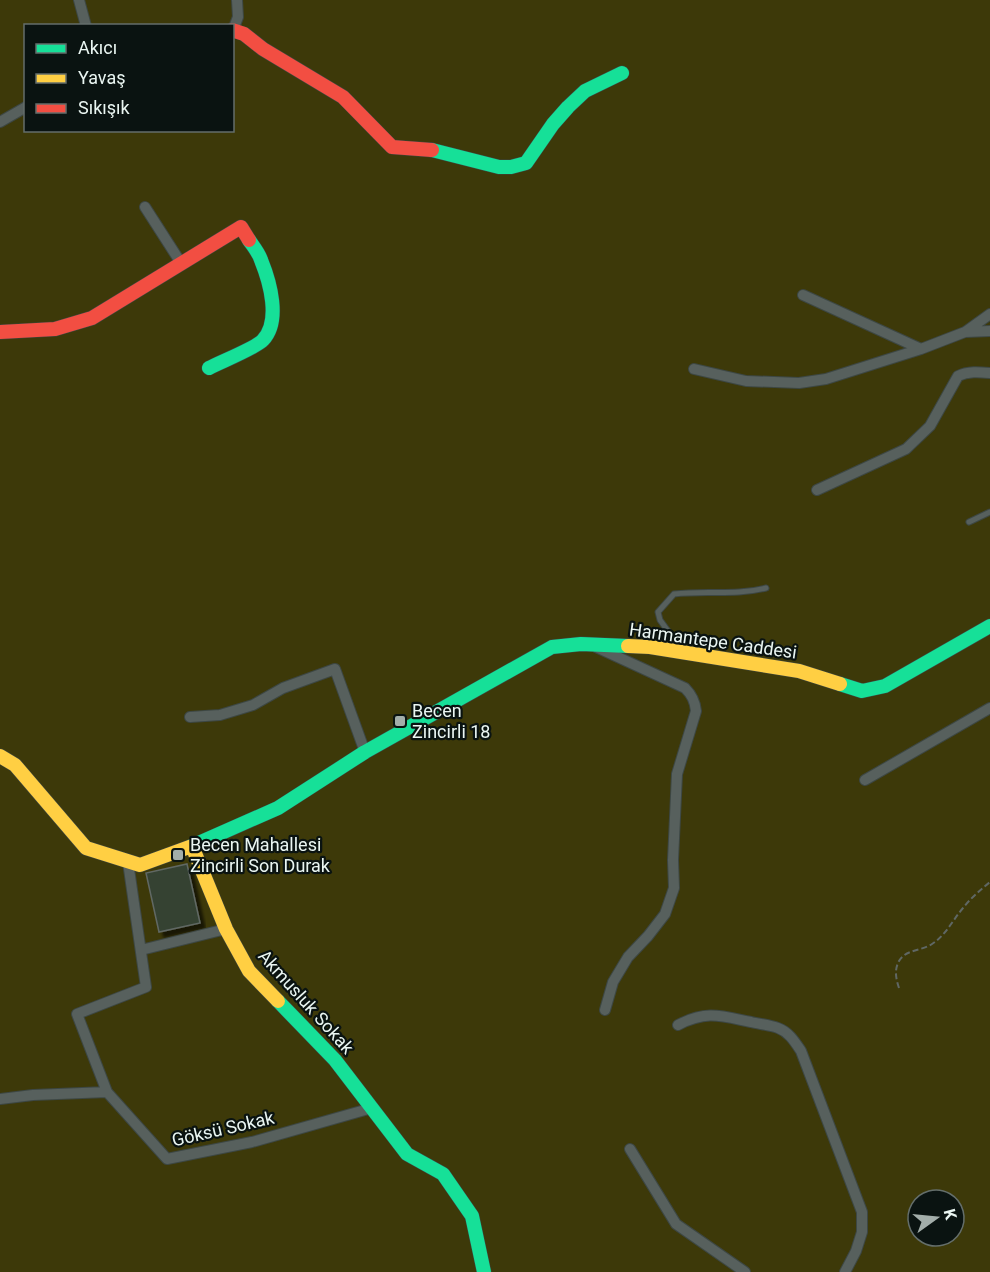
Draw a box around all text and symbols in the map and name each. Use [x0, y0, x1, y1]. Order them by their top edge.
legend [24, 24, 234, 132]
text: Akıcı [78, 37, 117, 58]
text: Yavaş [78, 67, 126, 88]
text: Sıkışık [78, 97, 130, 118]
street label: Harmantepe Caddesi [628, 618, 798, 663]
place label: Becen Zincirli 18 [412, 700, 490, 742]
marker: Becen Zincirli 18 [393, 714, 407, 728]
place label: Becen Mahallesi Zincirli Son Durak [190, 834, 331, 876]
marker: Becen Mahallesi Zincirli Son Durak [171, 848, 185, 862]
street label: Akmusluk Sokak [254, 945, 359, 1059]
street label: Göksü Sokak [170, 1106, 277, 1150]
north arrow [906, 1188, 966, 1248]
text: K [940, 1207, 961, 1222]

